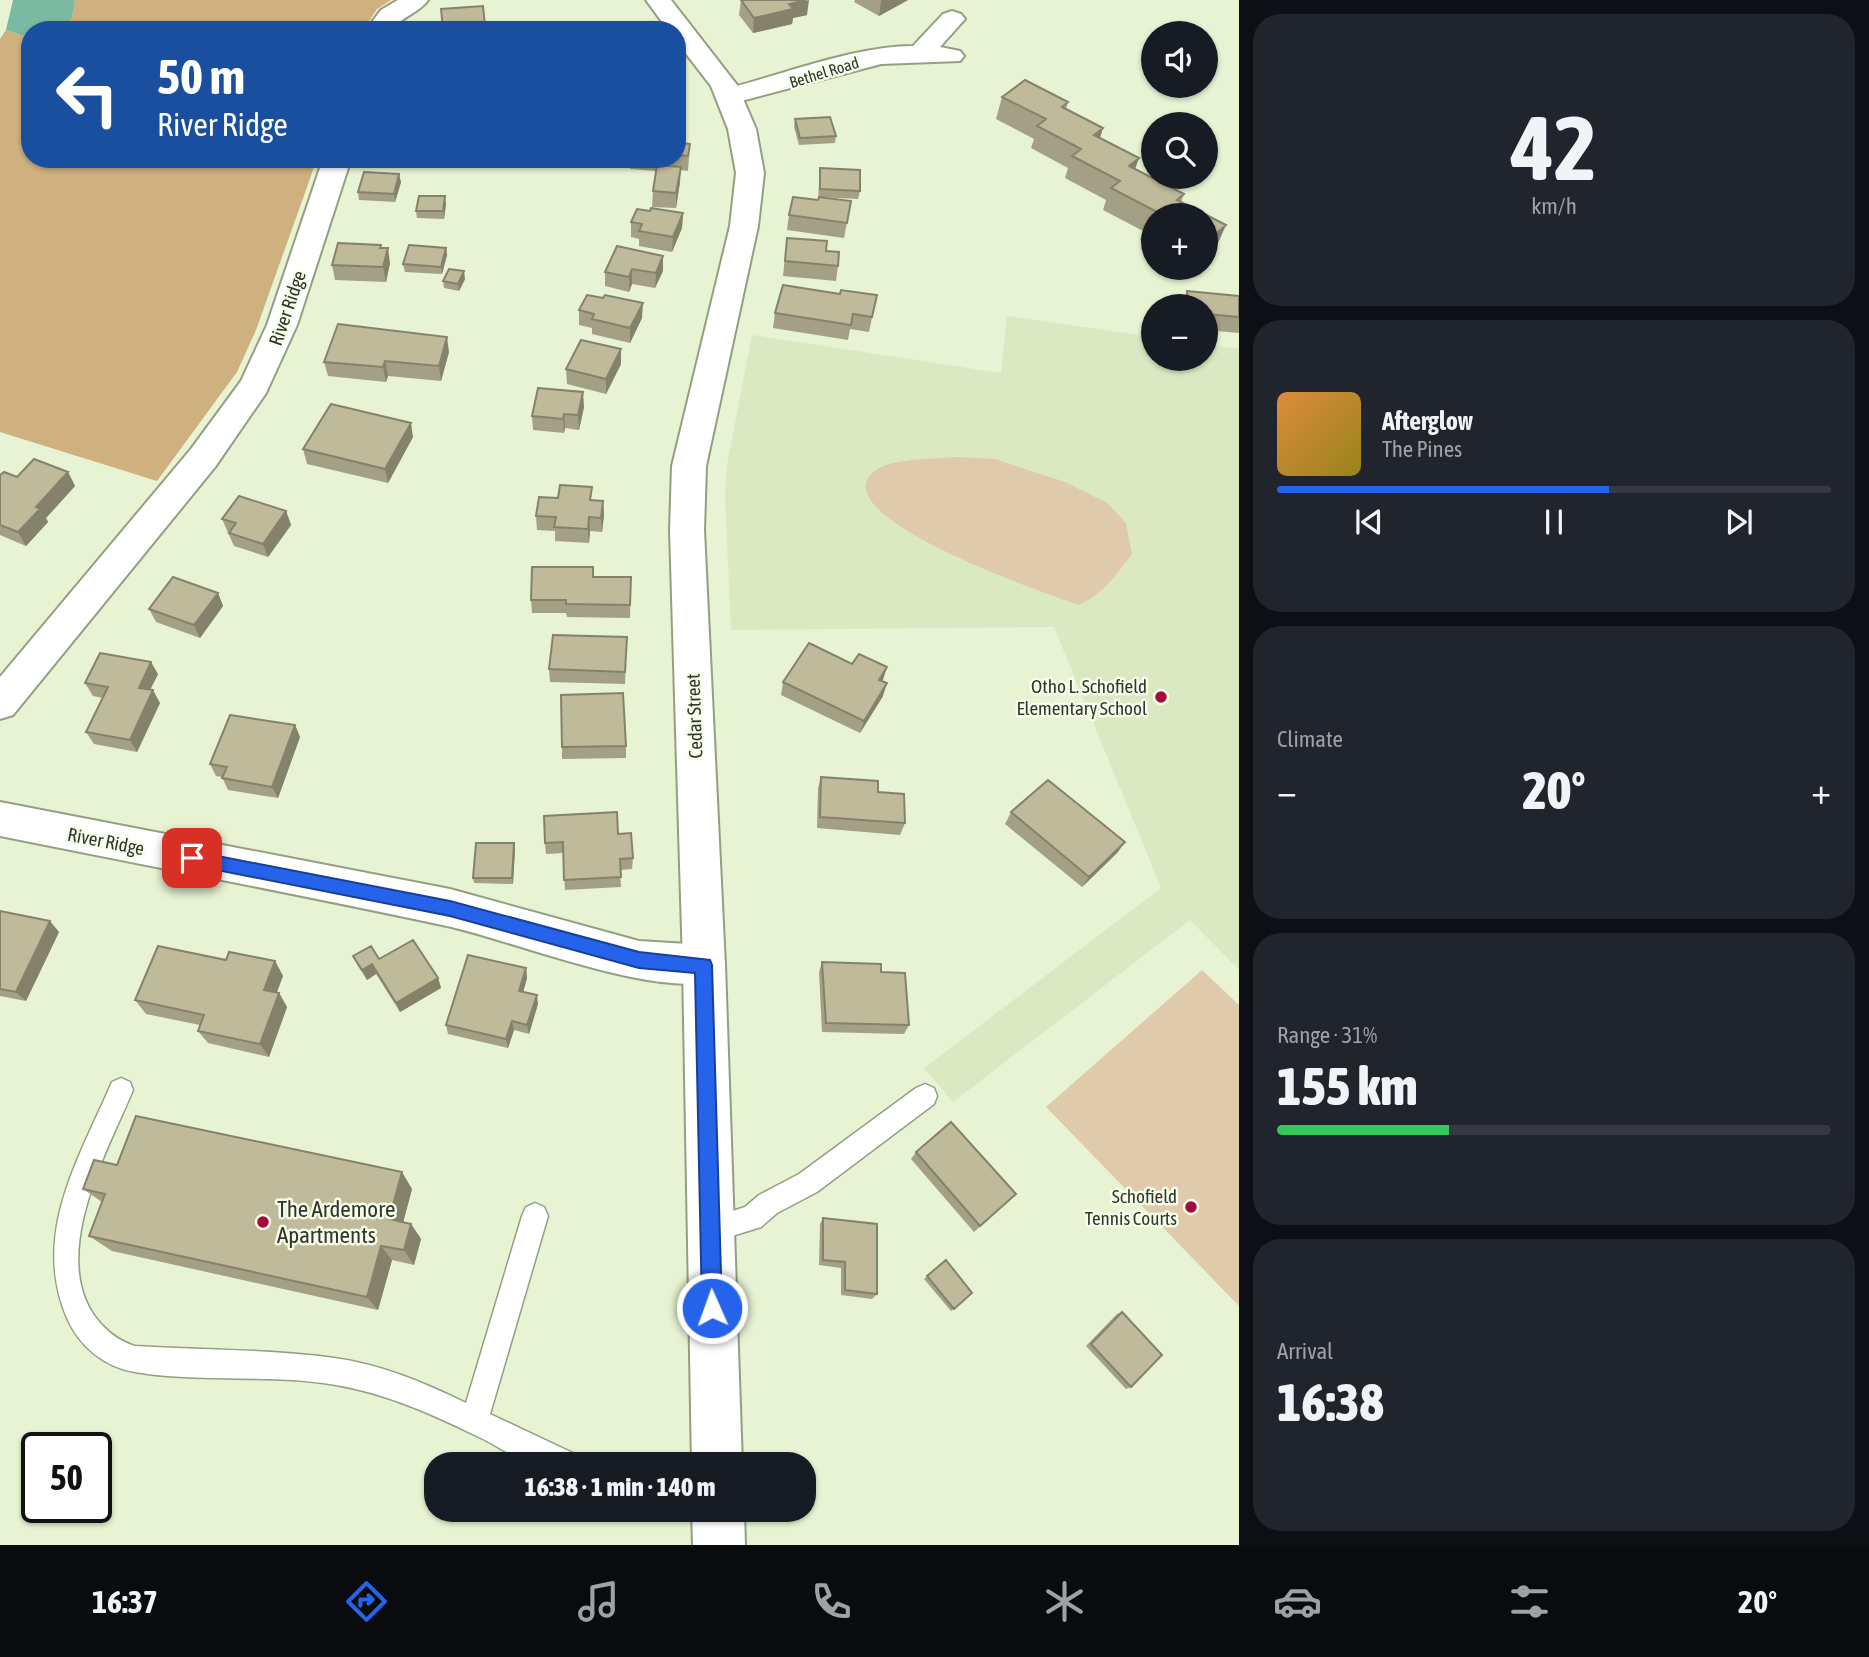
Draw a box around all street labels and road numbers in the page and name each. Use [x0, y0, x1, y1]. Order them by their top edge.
street label: Bethel Road [787, 53, 861, 91]
street label: River Ridge [264, 268, 310, 348]
street label: Cedar Street [682, 673, 706, 759]
street label: River Ridge [66, 823, 146, 859]

